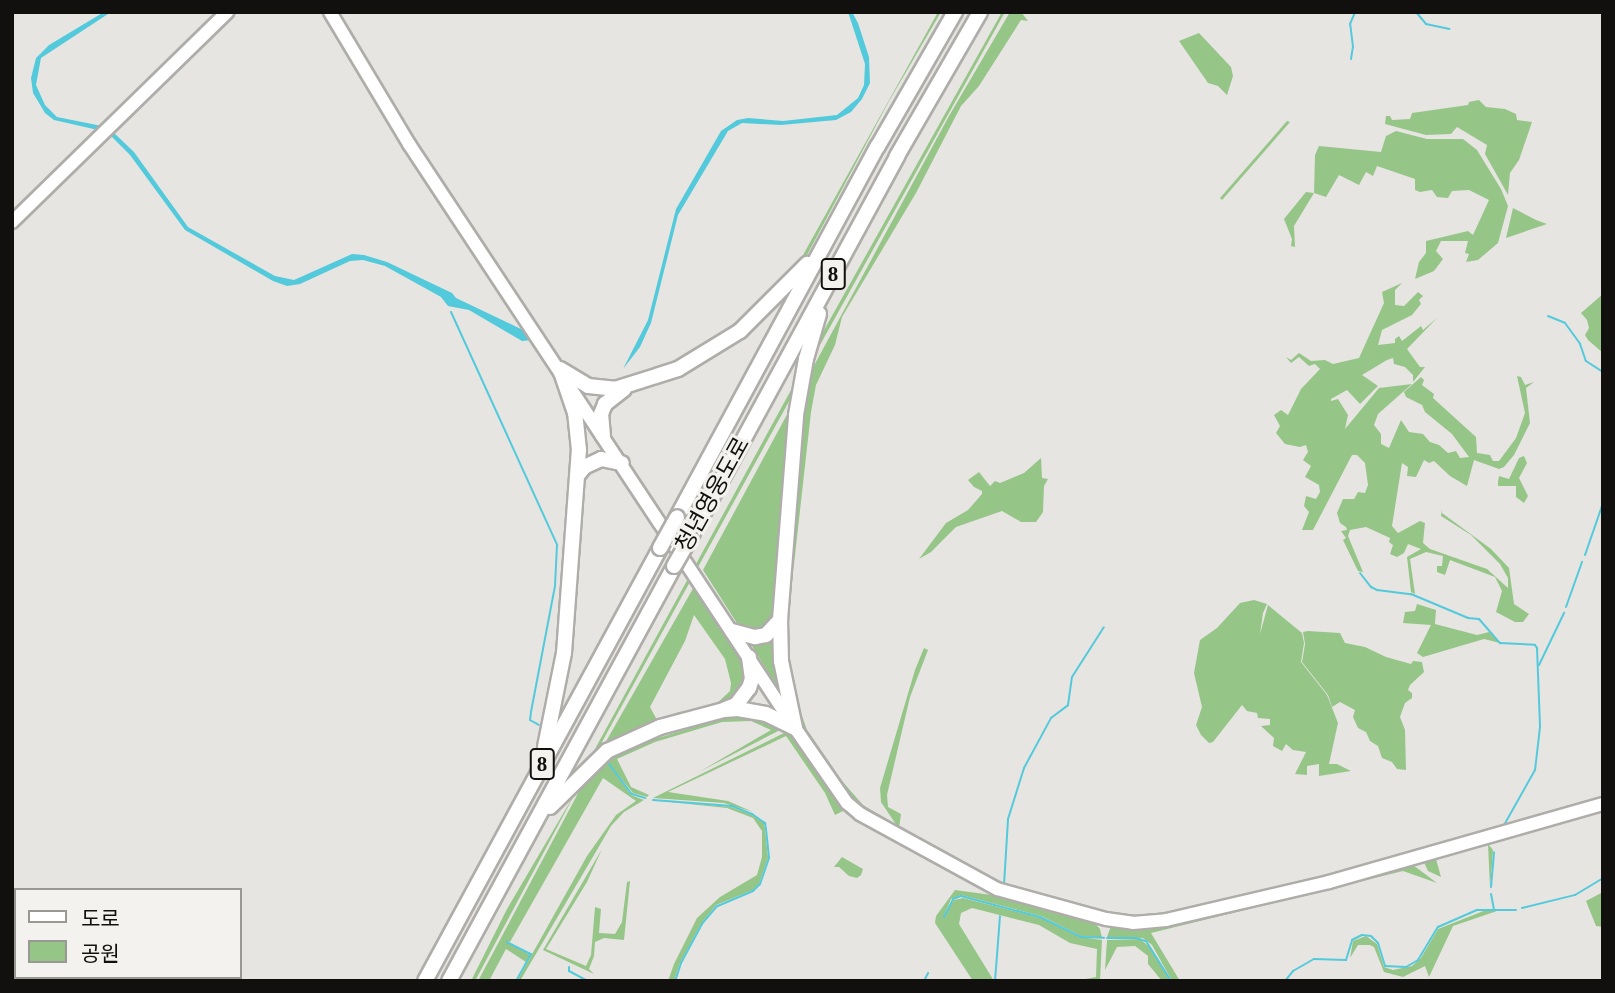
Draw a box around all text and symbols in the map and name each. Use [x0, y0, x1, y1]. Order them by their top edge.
road number: 8 [821, 256, 845, 292]
street label: 청년영웅도로 [670, 433, 756, 557]
road number: 8 [530, 746, 554, 782]
legend [14, 888, 242, 979]
text: 도로 [81, 907, 120, 931]
text: 공원 [81, 942, 120, 966]

